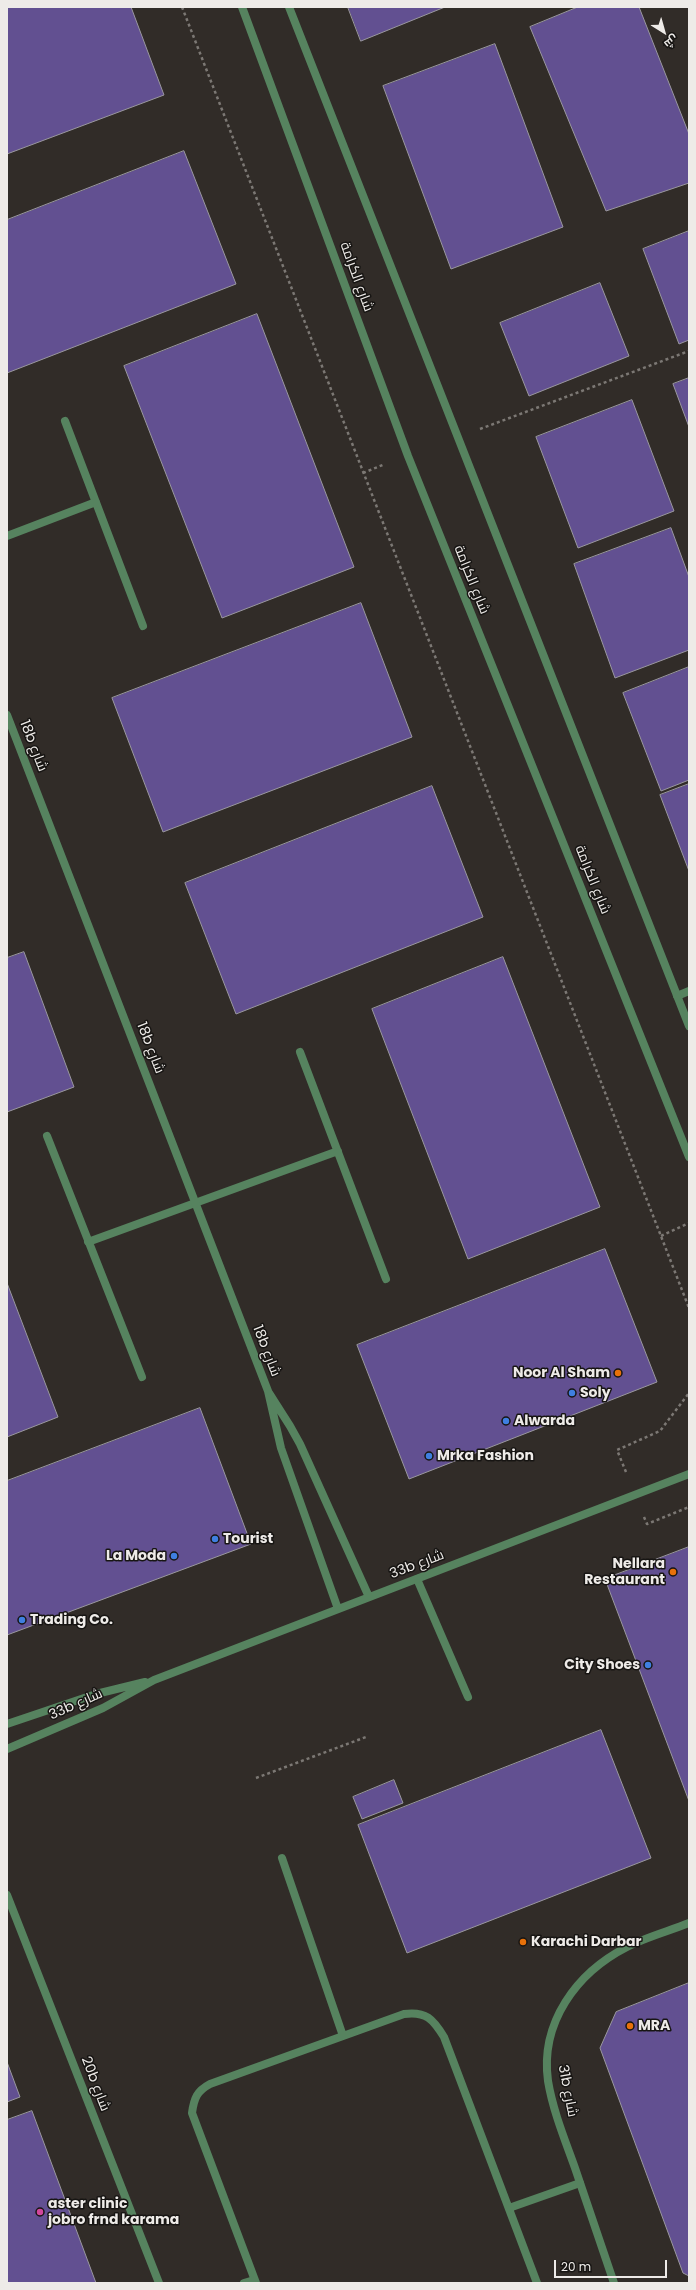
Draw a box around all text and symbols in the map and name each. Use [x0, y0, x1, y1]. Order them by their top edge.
north arrow [644, 12, 684, 52]
text: ش [661, 31, 682, 52]
street label: شارع الكرامة [336, 240, 376, 314]
street label: شارع الكرامة [450, 543, 492, 617]
street label: 18b شارع [16, 718, 50, 774]
street label: شارع الكرامة [571, 843, 613, 917]
street label: 18b شارع [133, 1020, 167, 1076]
street label: 18b شارع [249, 1323, 283, 1379]
place label: Noor Al Sham [513, 1365, 610, 1381]
marker: Noor Al Sham [613, 1368, 623, 1378]
place label: Soly [580, 1385, 611, 1401]
marker: Soly [567, 1388, 577, 1398]
place label: Alwarda [514, 1413, 575, 1429]
marker: Alwarda [501, 1416, 511, 1426]
place label: Mrka Fashion [437, 1448, 534, 1464]
marker: Mrka Fashion [424, 1451, 434, 1461]
place label: Tourist [223, 1531, 273, 1547]
marker: Tourist [210, 1534, 220, 1544]
street label: 33b شارع [387, 1547, 447, 1583]
place label: La Moda [106, 1548, 166, 1564]
marker: La Moda [169, 1551, 179, 1561]
place label: Nellara Restaurant [584, 1556, 665, 1588]
marker: Nellara Restaurant [668, 1567, 678, 1577]
place label: Trading Co. [30, 1612, 113, 1628]
marker: Trading Co. [17, 1615, 27, 1625]
place label: City Shoes [564, 1657, 640, 1673]
marker: City Shoes [643, 1660, 653, 1670]
street label: 33b شارع [47, 1686, 105, 1724]
place label: Karachi Darbar [531, 1934, 641, 1950]
marker: Karachi Darbar [518, 1937, 528, 1947]
place label: MRA [638, 2018, 670, 2034]
marker: MRA [625, 2021, 635, 2031]
street label: 20b شارع [77, 2054, 113, 2114]
street label: 31b شارع [554, 2063, 580, 2119]
place label: aster clinic jobro frnd karama [48, 2196, 179, 2228]
marker: aster clinic jobro frnd karama [35, 2207, 45, 2217]
scale bar [556, 2252, 669, 2278]
text: 20 m [561, 2258, 591, 2275]

